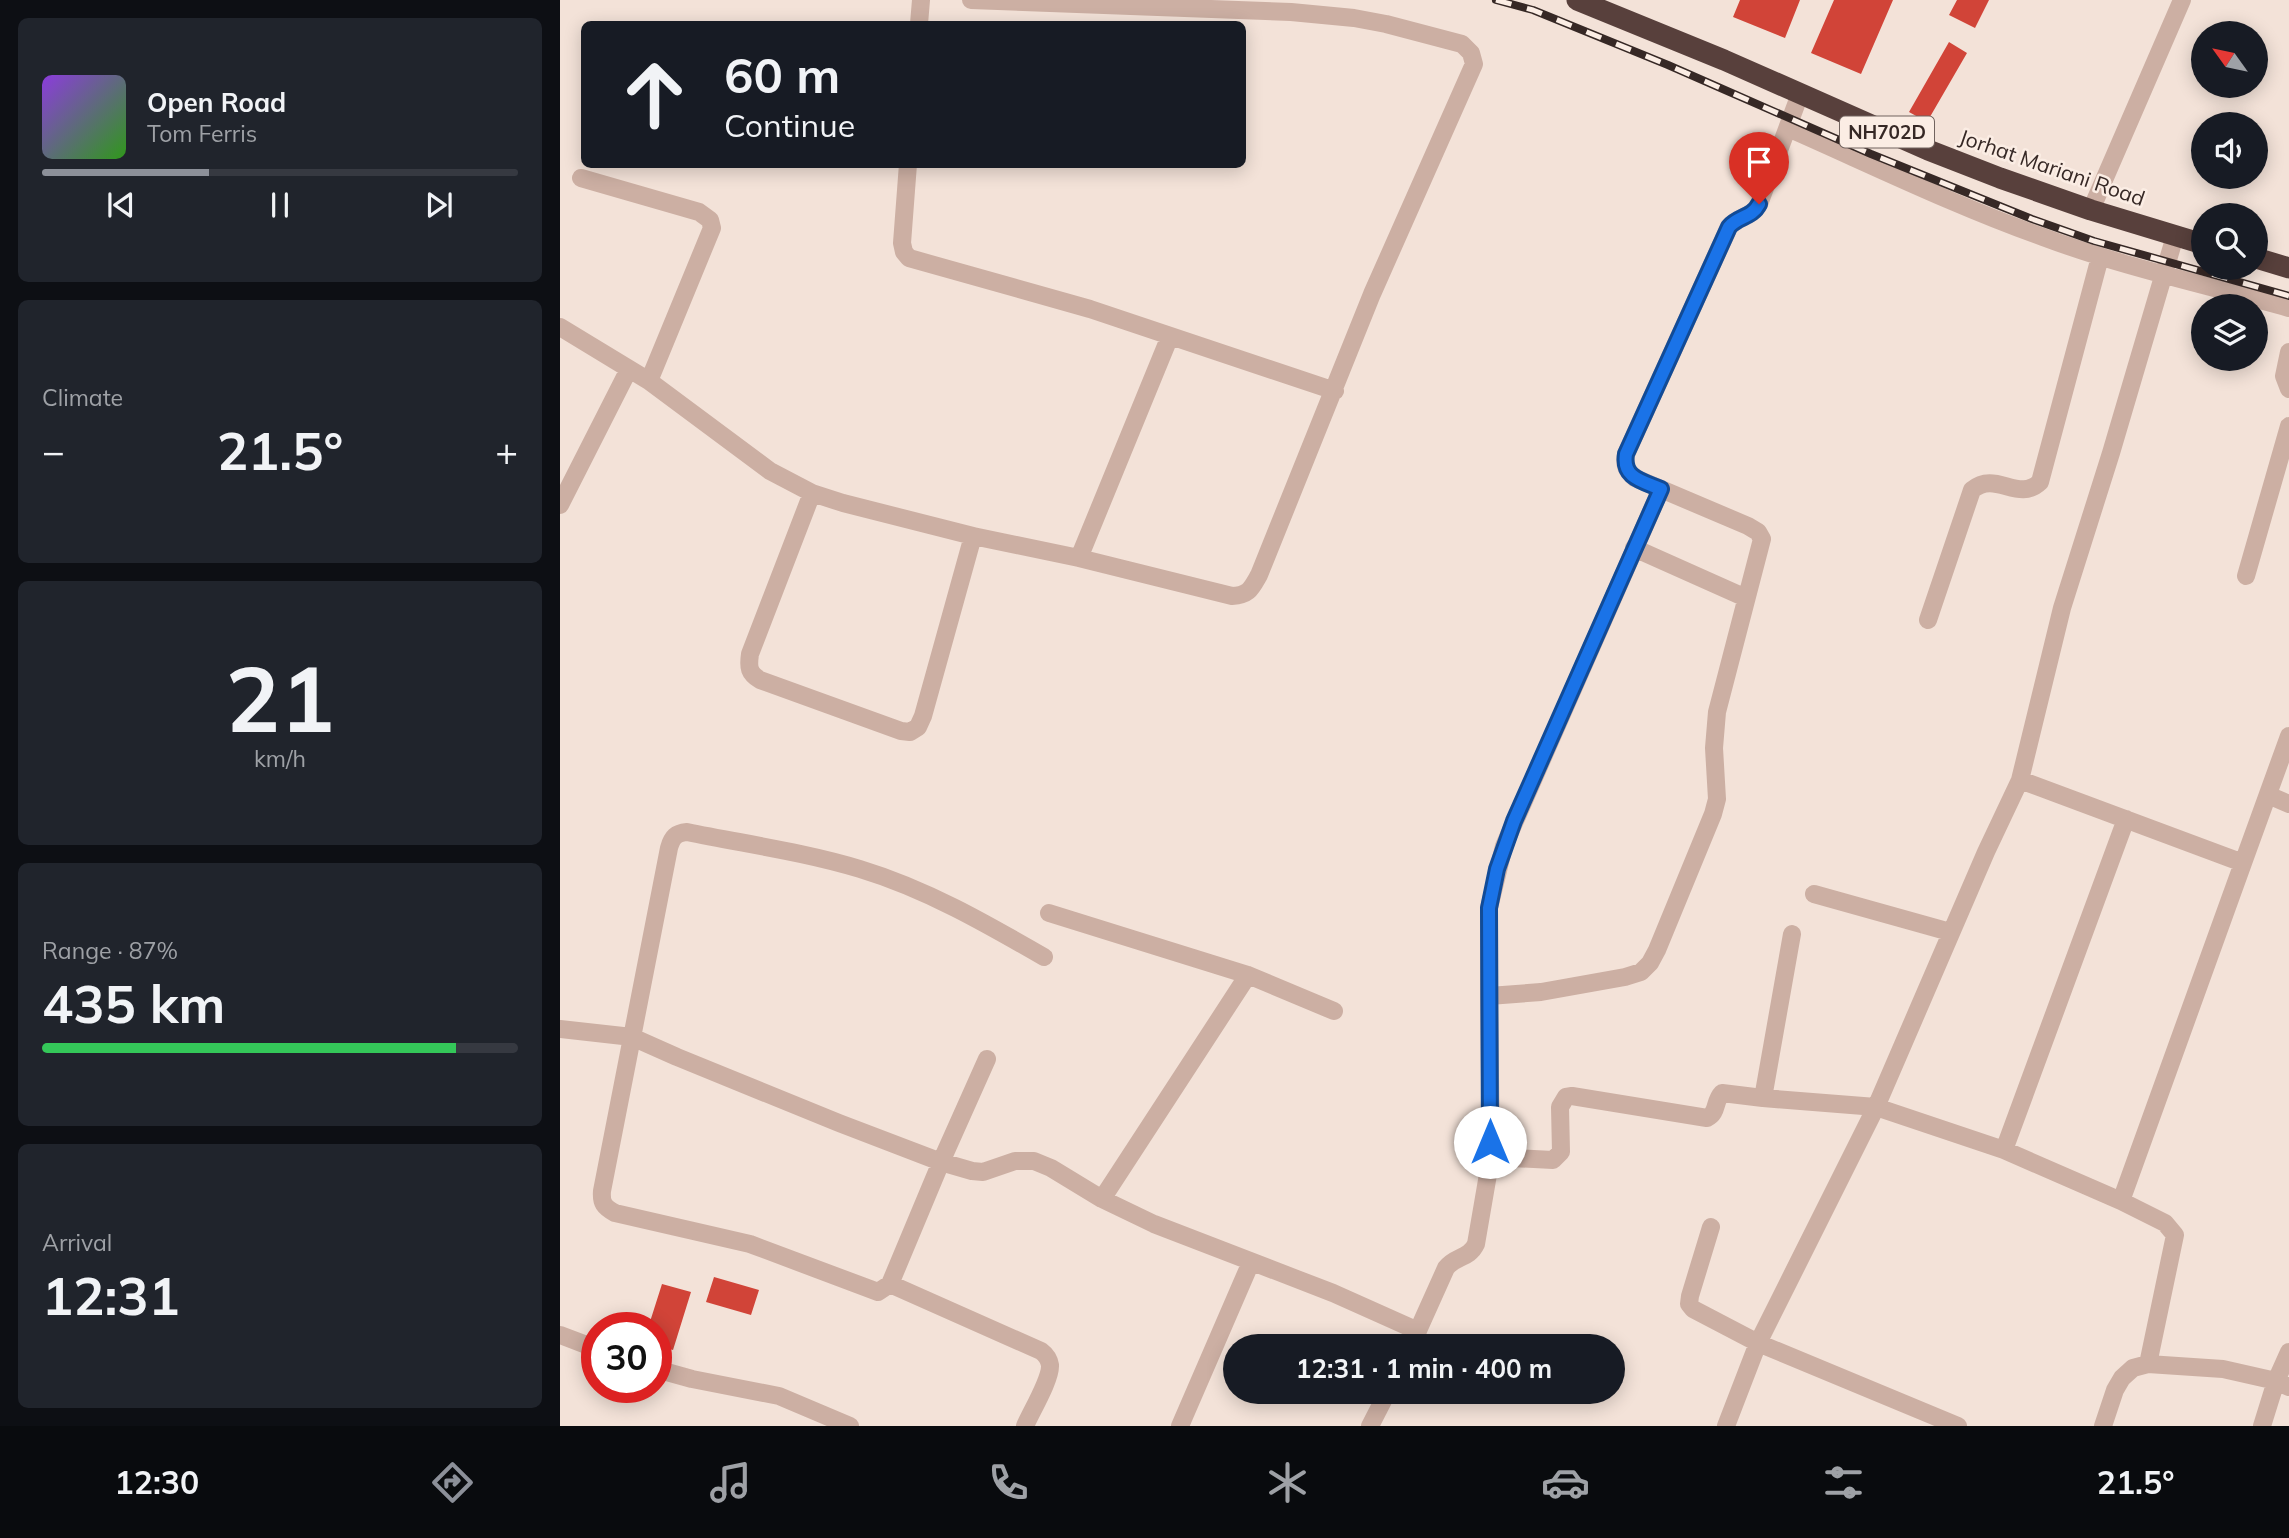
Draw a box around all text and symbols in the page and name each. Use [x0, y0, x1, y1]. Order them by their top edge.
north arrow [2191, 21, 2268, 98]
map controls [2191, 21, 2268, 371]
text: 60 m [724, 44, 840, 105]
icon: ahead [609, 49, 700, 140]
text: Open Road [147, 86, 286, 119]
text: Continue [724, 105, 855, 145]
button: sound [2191, 112, 2268, 189]
road number: NH702D [1840, 116, 1934, 148]
text: Tom Ferris [147, 119, 257, 148]
street label: Jorhat Mariani Road [1956, 123, 2148, 211]
pin [1729, 132, 1789, 204]
icon: arrive [1740, 143, 1778, 181]
icon: previous [102, 186, 140, 224]
icon: pause [261, 186, 299, 224]
icon: next [420, 186, 458, 224]
button: search [2191, 203, 2268, 280]
button: layers [2191, 294, 2268, 371]
text: Climate [42, 383, 123, 412]
text: 21.5° [217, 418, 343, 483]
text: − [42, 427, 65, 475]
text: + [495, 427, 518, 475]
text: 21 [225, 641, 335, 755]
text: km/h [254, 744, 306, 773]
text: Range · 87% [42, 936, 178, 965]
text: 435 km [42, 971, 225, 1036]
position arrow [1453, 1105, 1527, 1179]
text: Arrival [42, 1228, 112, 1257]
text: 12:31 [42, 1263, 180, 1328]
speed limit sign: 30 [581, 1312, 672, 1403]
text: 12:31 · 1 min · 400 m [1296, 1352, 1552, 1385]
icon: directions [428, 1458, 477, 1507]
icon: music [706, 1458, 755, 1507]
icon: phone [984, 1458, 1033, 1507]
icon: climate [1263, 1458, 1312, 1507]
icon: car [1541, 1458, 1590, 1507]
icon: filters [1819, 1458, 1868, 1507]
text: 12:30 [115, 1462, 199, 1502]
text: 21.5° [2097, 1462, 2174, 1502]

